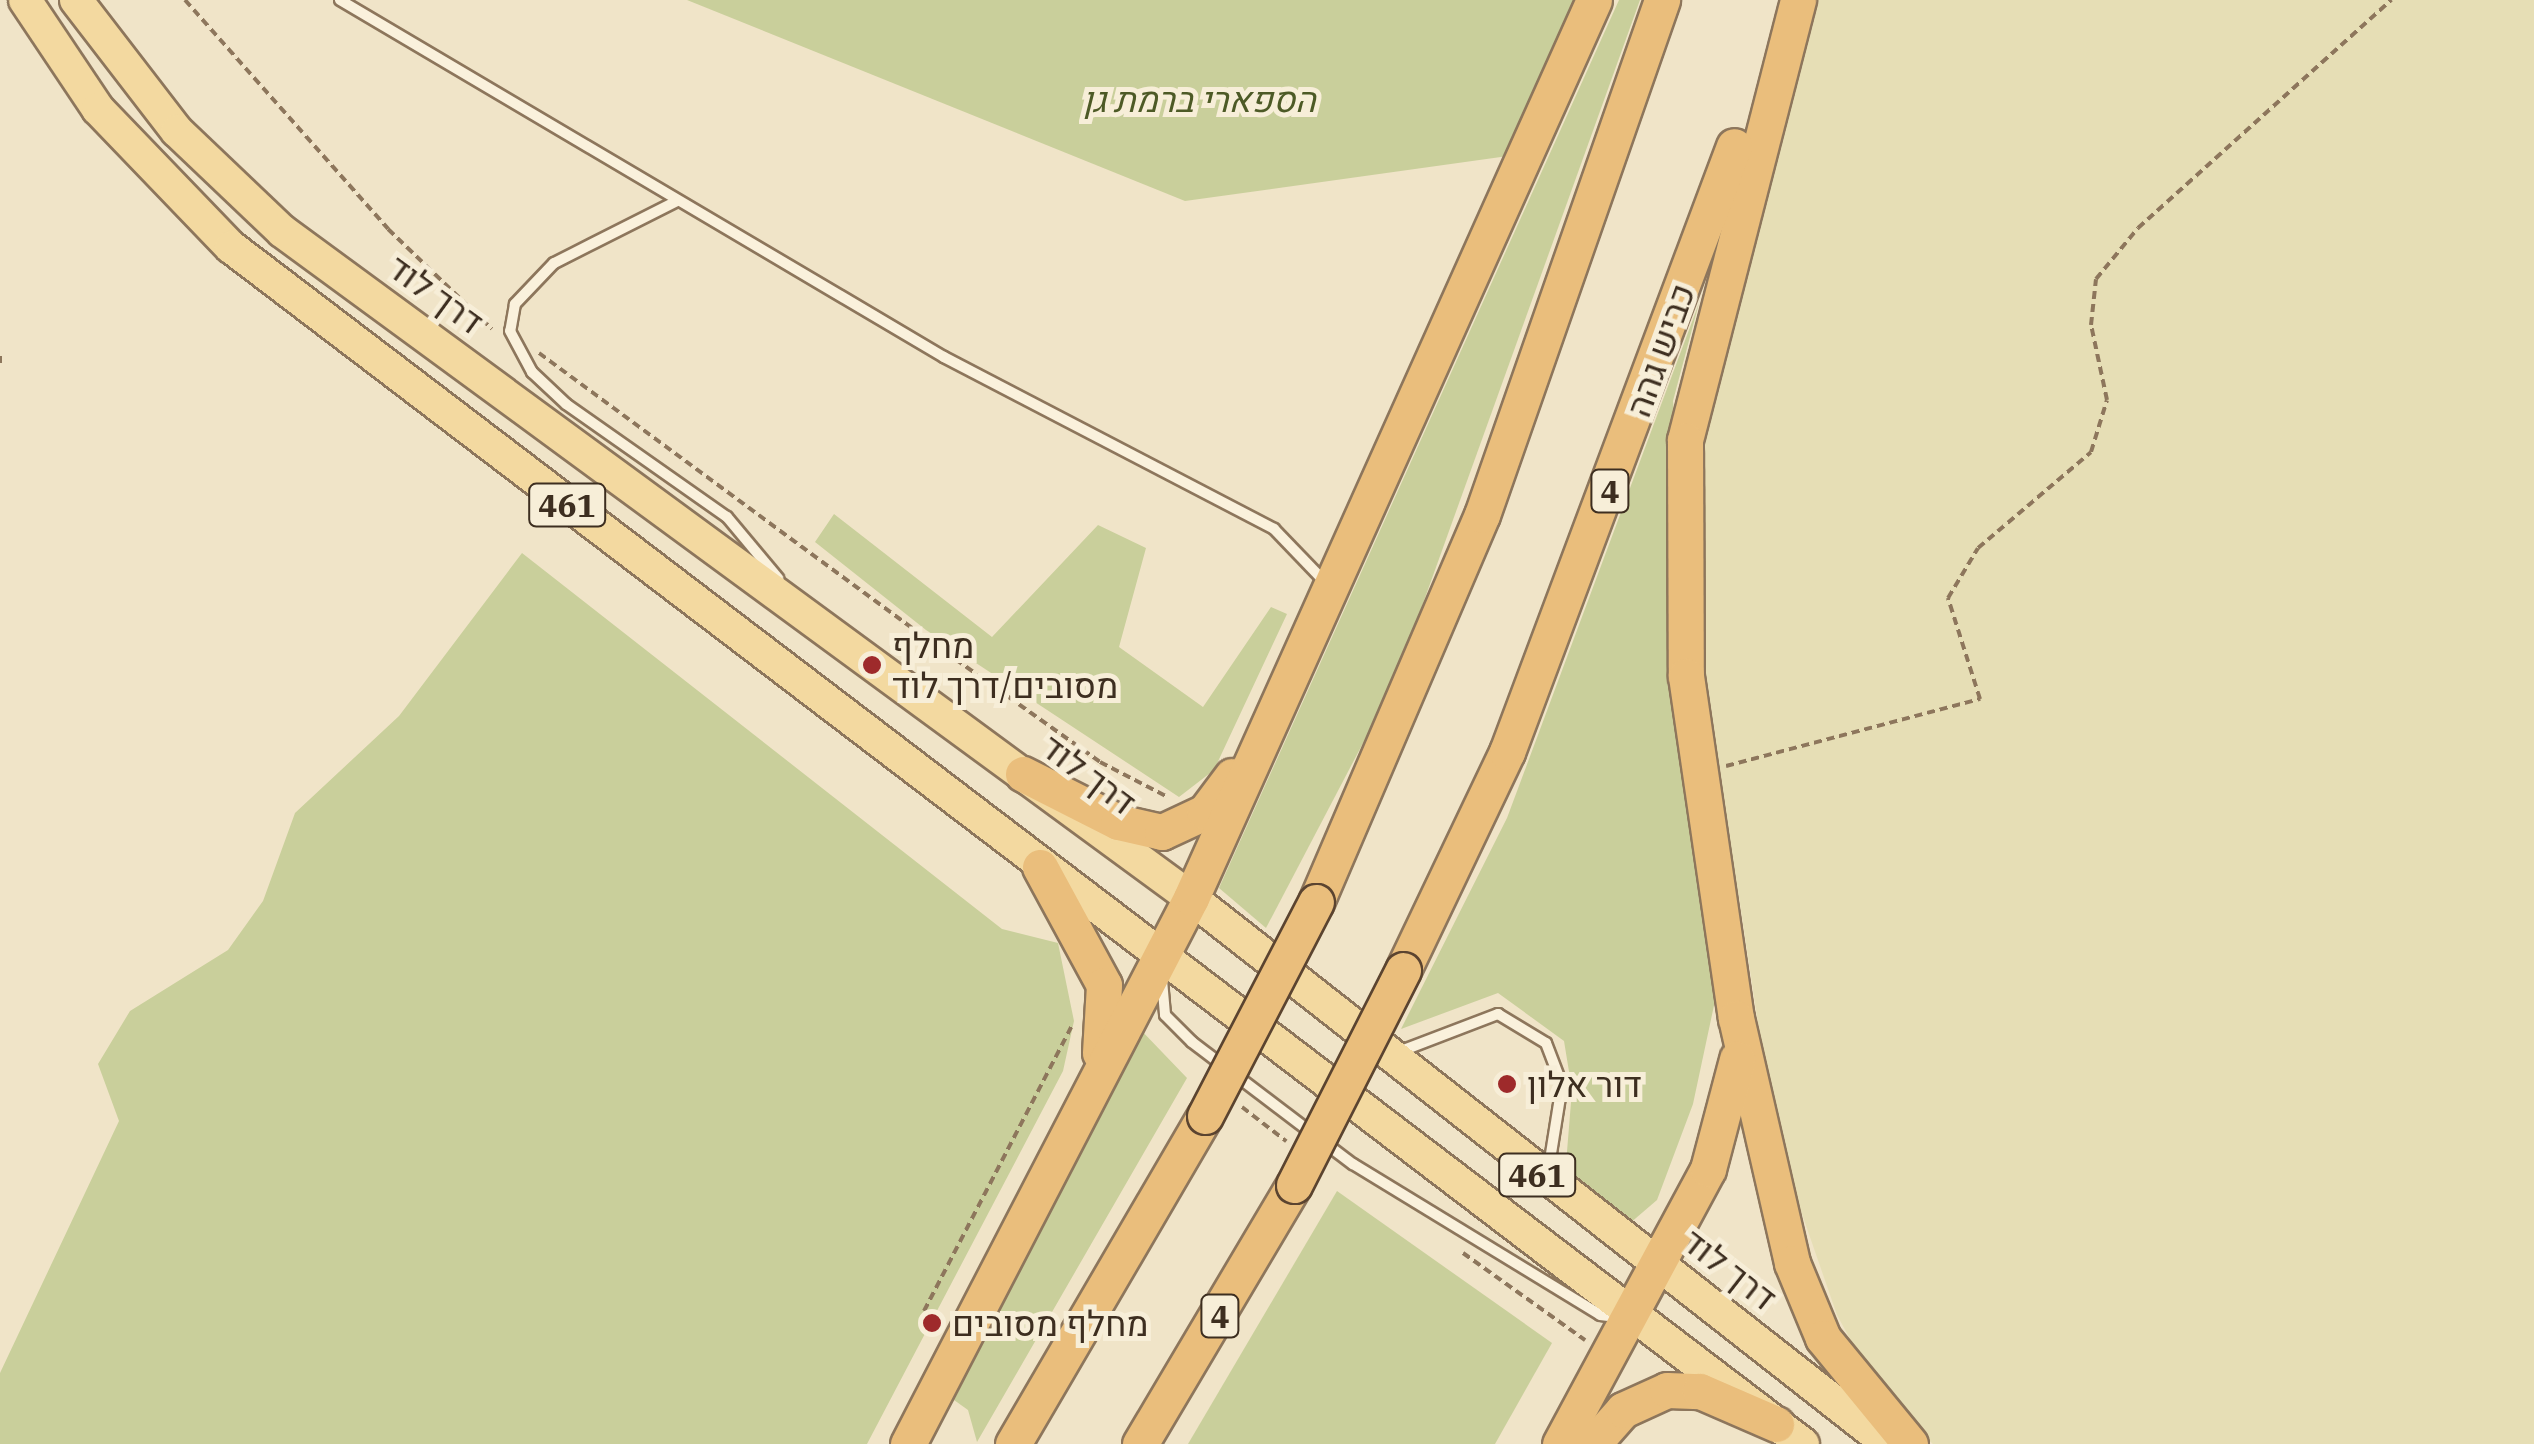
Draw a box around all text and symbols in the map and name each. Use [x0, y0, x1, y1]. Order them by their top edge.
park label: הספארי ברמת גן [1082, 78, 1316, 120]
street label: דרך לוד [380, 245, 492, 343]
street label: כביש גהה [1617, 278, 1703, 422]
road number: 4 [1590, 464, 1630, 518]
road number: 461 [527, 478, 607, 532]
place label: מחלף מסובים/דרך לוד [892, 624, 1118, 706]
marker: מחלף מסובים/דרך לוד [861, 654, 883, 676]
street label: דרך לוד [1033, 725, 1145, 823]
place label: דור אלון [1527, 1063, 1642, 1105]
marker: דור אלון [1496, 1073, 1518, 1095]
road number: 461 [1497, 1148, 1577, 1202]
street label: דרך לוד [1675, 1219, 1785, 1319]
road number: 4 [1200, 1289, 1240, 1343]
place label: מחלף מסובים [952, 1302, 1148, 1344]
marker: מחלף מסובים [921, 1312, 943, 1334]

